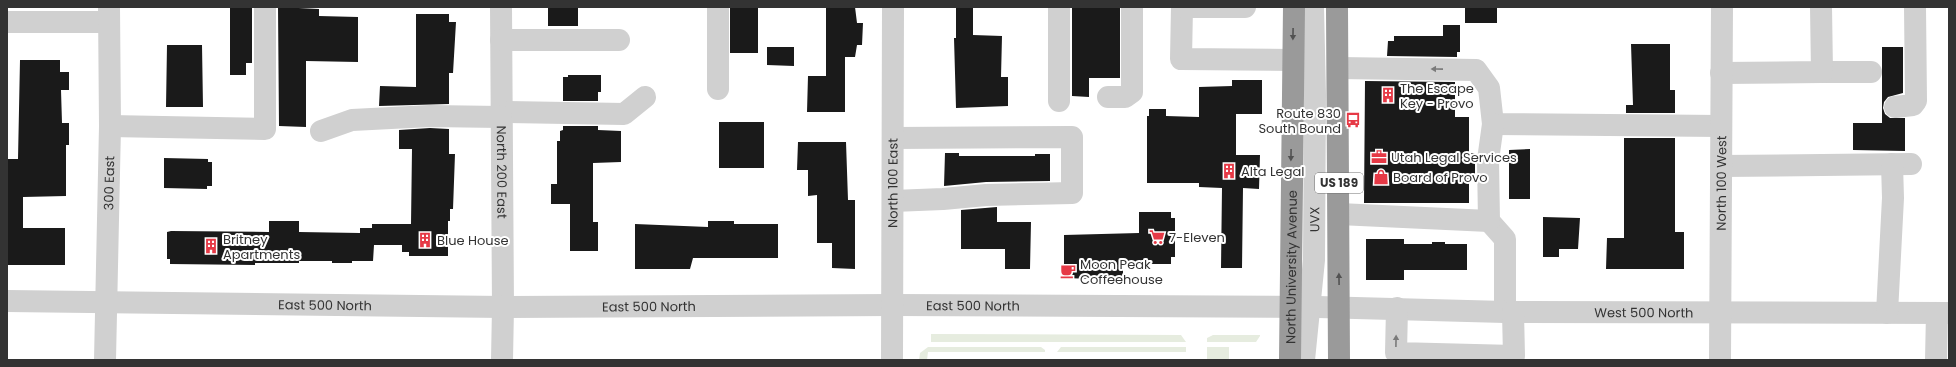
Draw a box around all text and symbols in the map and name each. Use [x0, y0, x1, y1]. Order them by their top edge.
one-way arrow [1290, 28, 1296, 41]
one-way arrow [1430, 66, 1443, 72]
place label: The Escape Key - Provo [1400, 79, 1474, 113]
building icon: The Escape Key - Provo [1379, 86, 1397, 104]
place label: Route 830 South Bound [1258, 104, 1341, 138]
bus stop icon: Route 830 South Bound [1344, 111, 1362, 129]
street label: North 200 East [492, 125, 511, 219]
street label: North 100 West [1712, 135, 1731, 231]
street label: North 100 East [883, 138, 903, 228]
office icon: Utah Legal Services [1370, 148, 1388, 166]
place label: Utah Legal Services [1391, 148, 1517, 167]
one-way arrow [1288, 149, 1294, 162]
street label: 300 East [99, 155, 119, 210]
building icon: Alta Legal [1220, 162, 1238, 180]
place label: Alta Legal [1241, 162, 1304, 181]
shop icon: Board of Provo [1372, 168, 1390, 186]
place label: Board of Provo [1393, 168, 1488, 187]
road number: US 189 [1315, 173, 1363, 193]
street label: North University Avenue [1281, 190, 1302, 344]
street label: UVX [1305, 207, 1324, 232]
supermarket icon: 7-Eleven [1148, 228, 1166, 246]
place label: 7-Eleven [1169, 228, 1225, 247]
place label: Britney Apartments [223, 230, 300, 264]
building icon: Blue House [416, 231, 434, 249]
place label: Blue House [437, 231, 509, 250]
building icon: Britney Apartments [202, 237, 220, 255]
place label: Moon Peak Coffeehouse [1080, 255, 1163, 289]
cafe icon: Moon Peak Coffeehouse [1059, 262, 1077, 280]
one-way arrow [1336, 272, 1342, 285]
street label: East 500 North [278, 295, 372, 315]
street label: East 500 North [926, 296, 1020, 316]
street label: East 500 North [602, 297, 696, 316]
street label: West 500 North [1594, 303, 1693, 322]
one-way arrow [1393, 334, 1399, 347]

